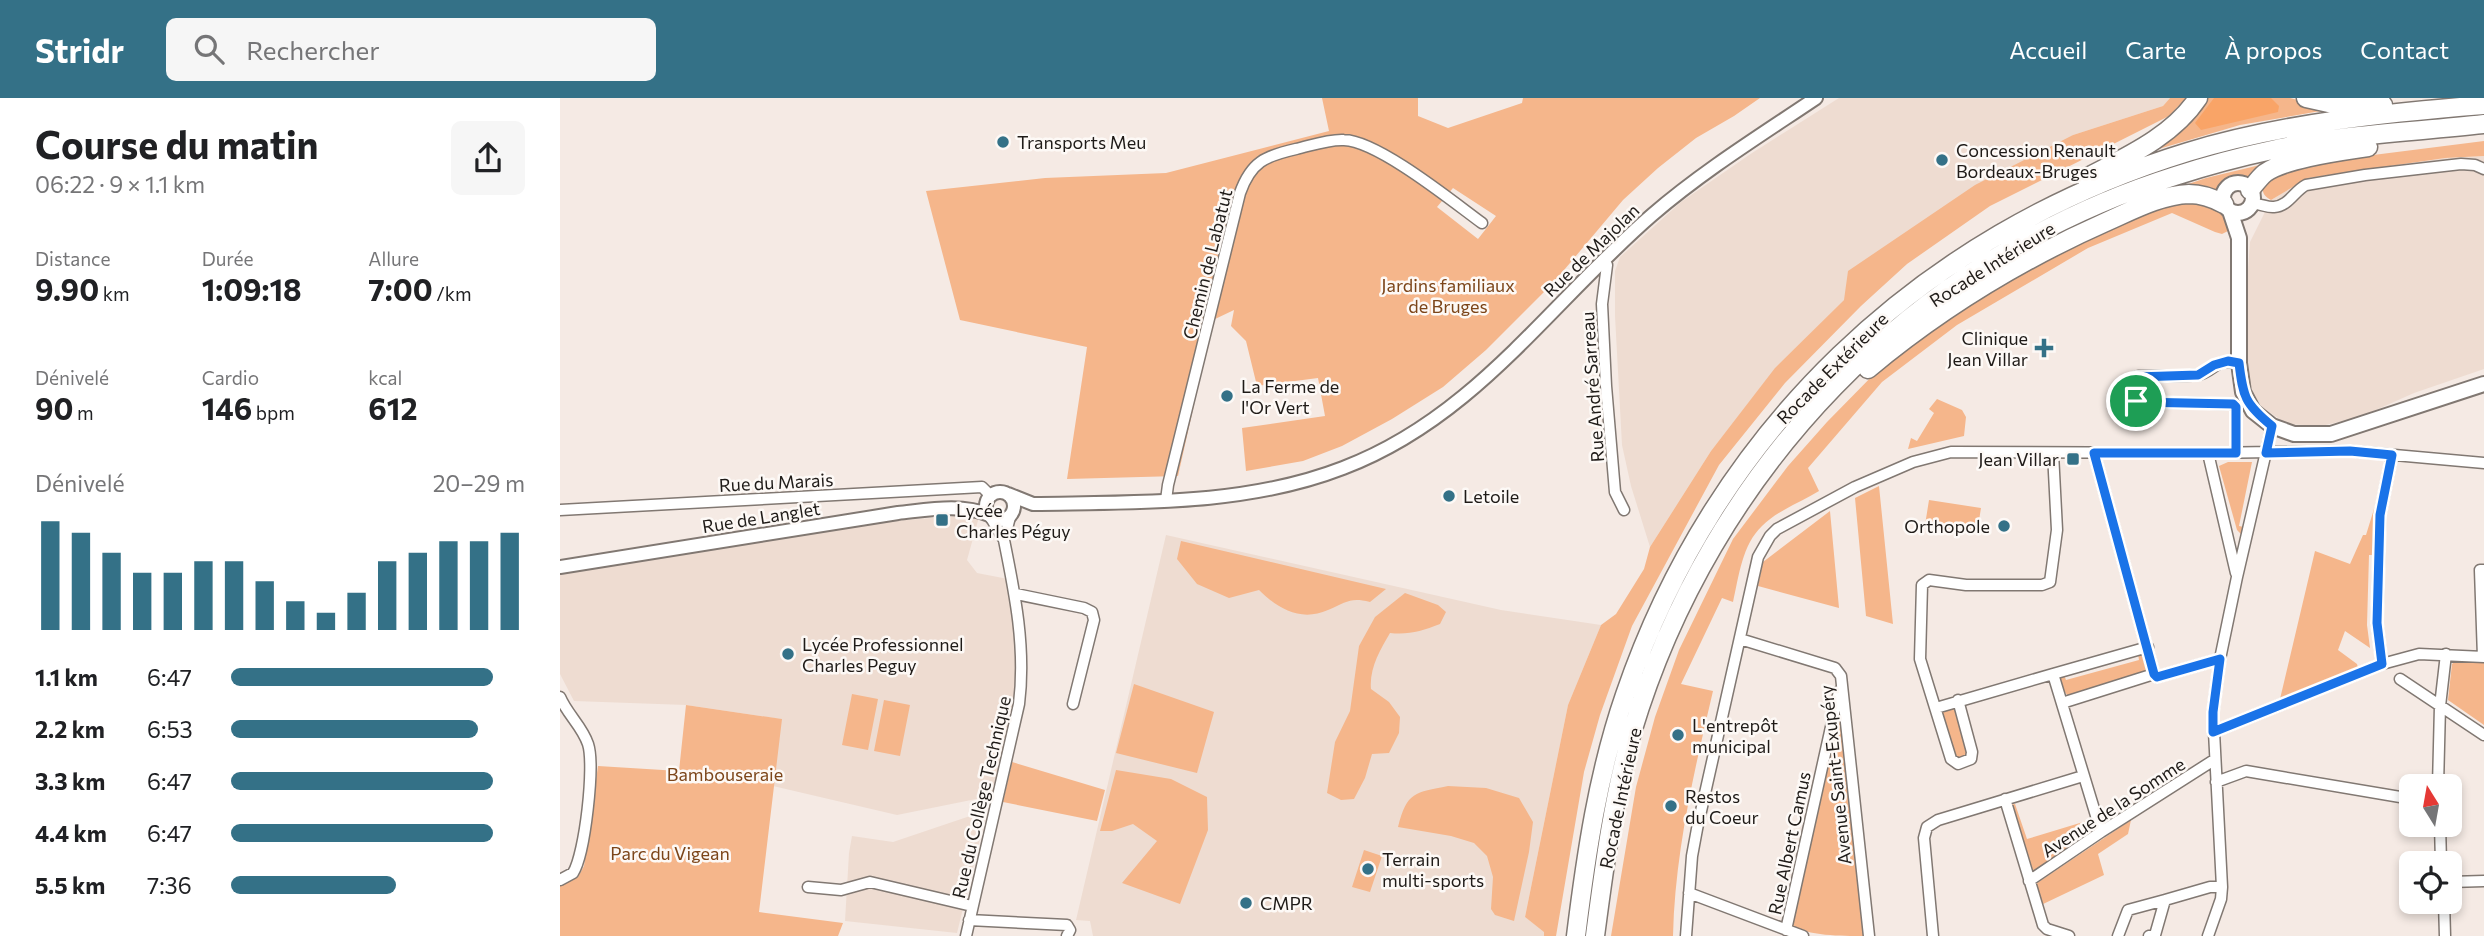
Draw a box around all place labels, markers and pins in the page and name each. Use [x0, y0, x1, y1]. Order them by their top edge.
place label: Transports Meu [1017, 131, 1146, 153]
marker: Transports Meu [995, 134, 1011, 150]
place label: Concession Renault Bordeaux-Bruges [1956, 139, 2116, 182]
marker: Concession Renault Bordeaux-Bruges [1934, 152, 1950, 168]
place label: Clinique Jean Villar [1947, 327, 2028, 370]
marker: Clinique Jean Villar [2034, 338, 2054, 358]
pin [2106, 371, 2166, 431]
place label: La Ferme de l'Or Vert [1241, 375, 1339, 418]
marker: La Ferme de l'Or Vert [1219, 388, 1235, 404]
place label: Jean Villar [1978, 448, 2059, 470]
marker: Jean Villar [2065, 451, 2081, 467]
place label: Letoile [1463, 485, 1519, 507]
marker: Letoile [1441, 488, 1457, 504]
place label: Lycée Charles Péguy [956, 499, 1071, 542]
marker: Lycée Charles Péguy [934, 512, 950, 528]
place label: Orthopole [1904, 515, 1990, 537]
marker: Orthopole [1996, 518, 2012, 534]
place label: Lycée Professionnel Charles Peguy [802, 633, 964, 676]
marker: Lycée Professionnel Charles Peguy [780, 646, 796, 662]
place label: L'entrepôt municipal [1692, 714, 1778, 757]
marker: L'entrepôt municipal [1670, 727, 1686, 743]
place label: Restos du Coeur [1685, 785, 1759, 828]
marker: Restos du Coeur [1663, 798, 1679, 814]
place label: Terrain multi-sports [1382, 848, 1484, 891]
marker: Terrain multi-sports [1360, 861, 1376, 877]
place label: CMPR [1260, 892, 1313, 914]
marker: CMPR [1238, 895, 1254, 911]

